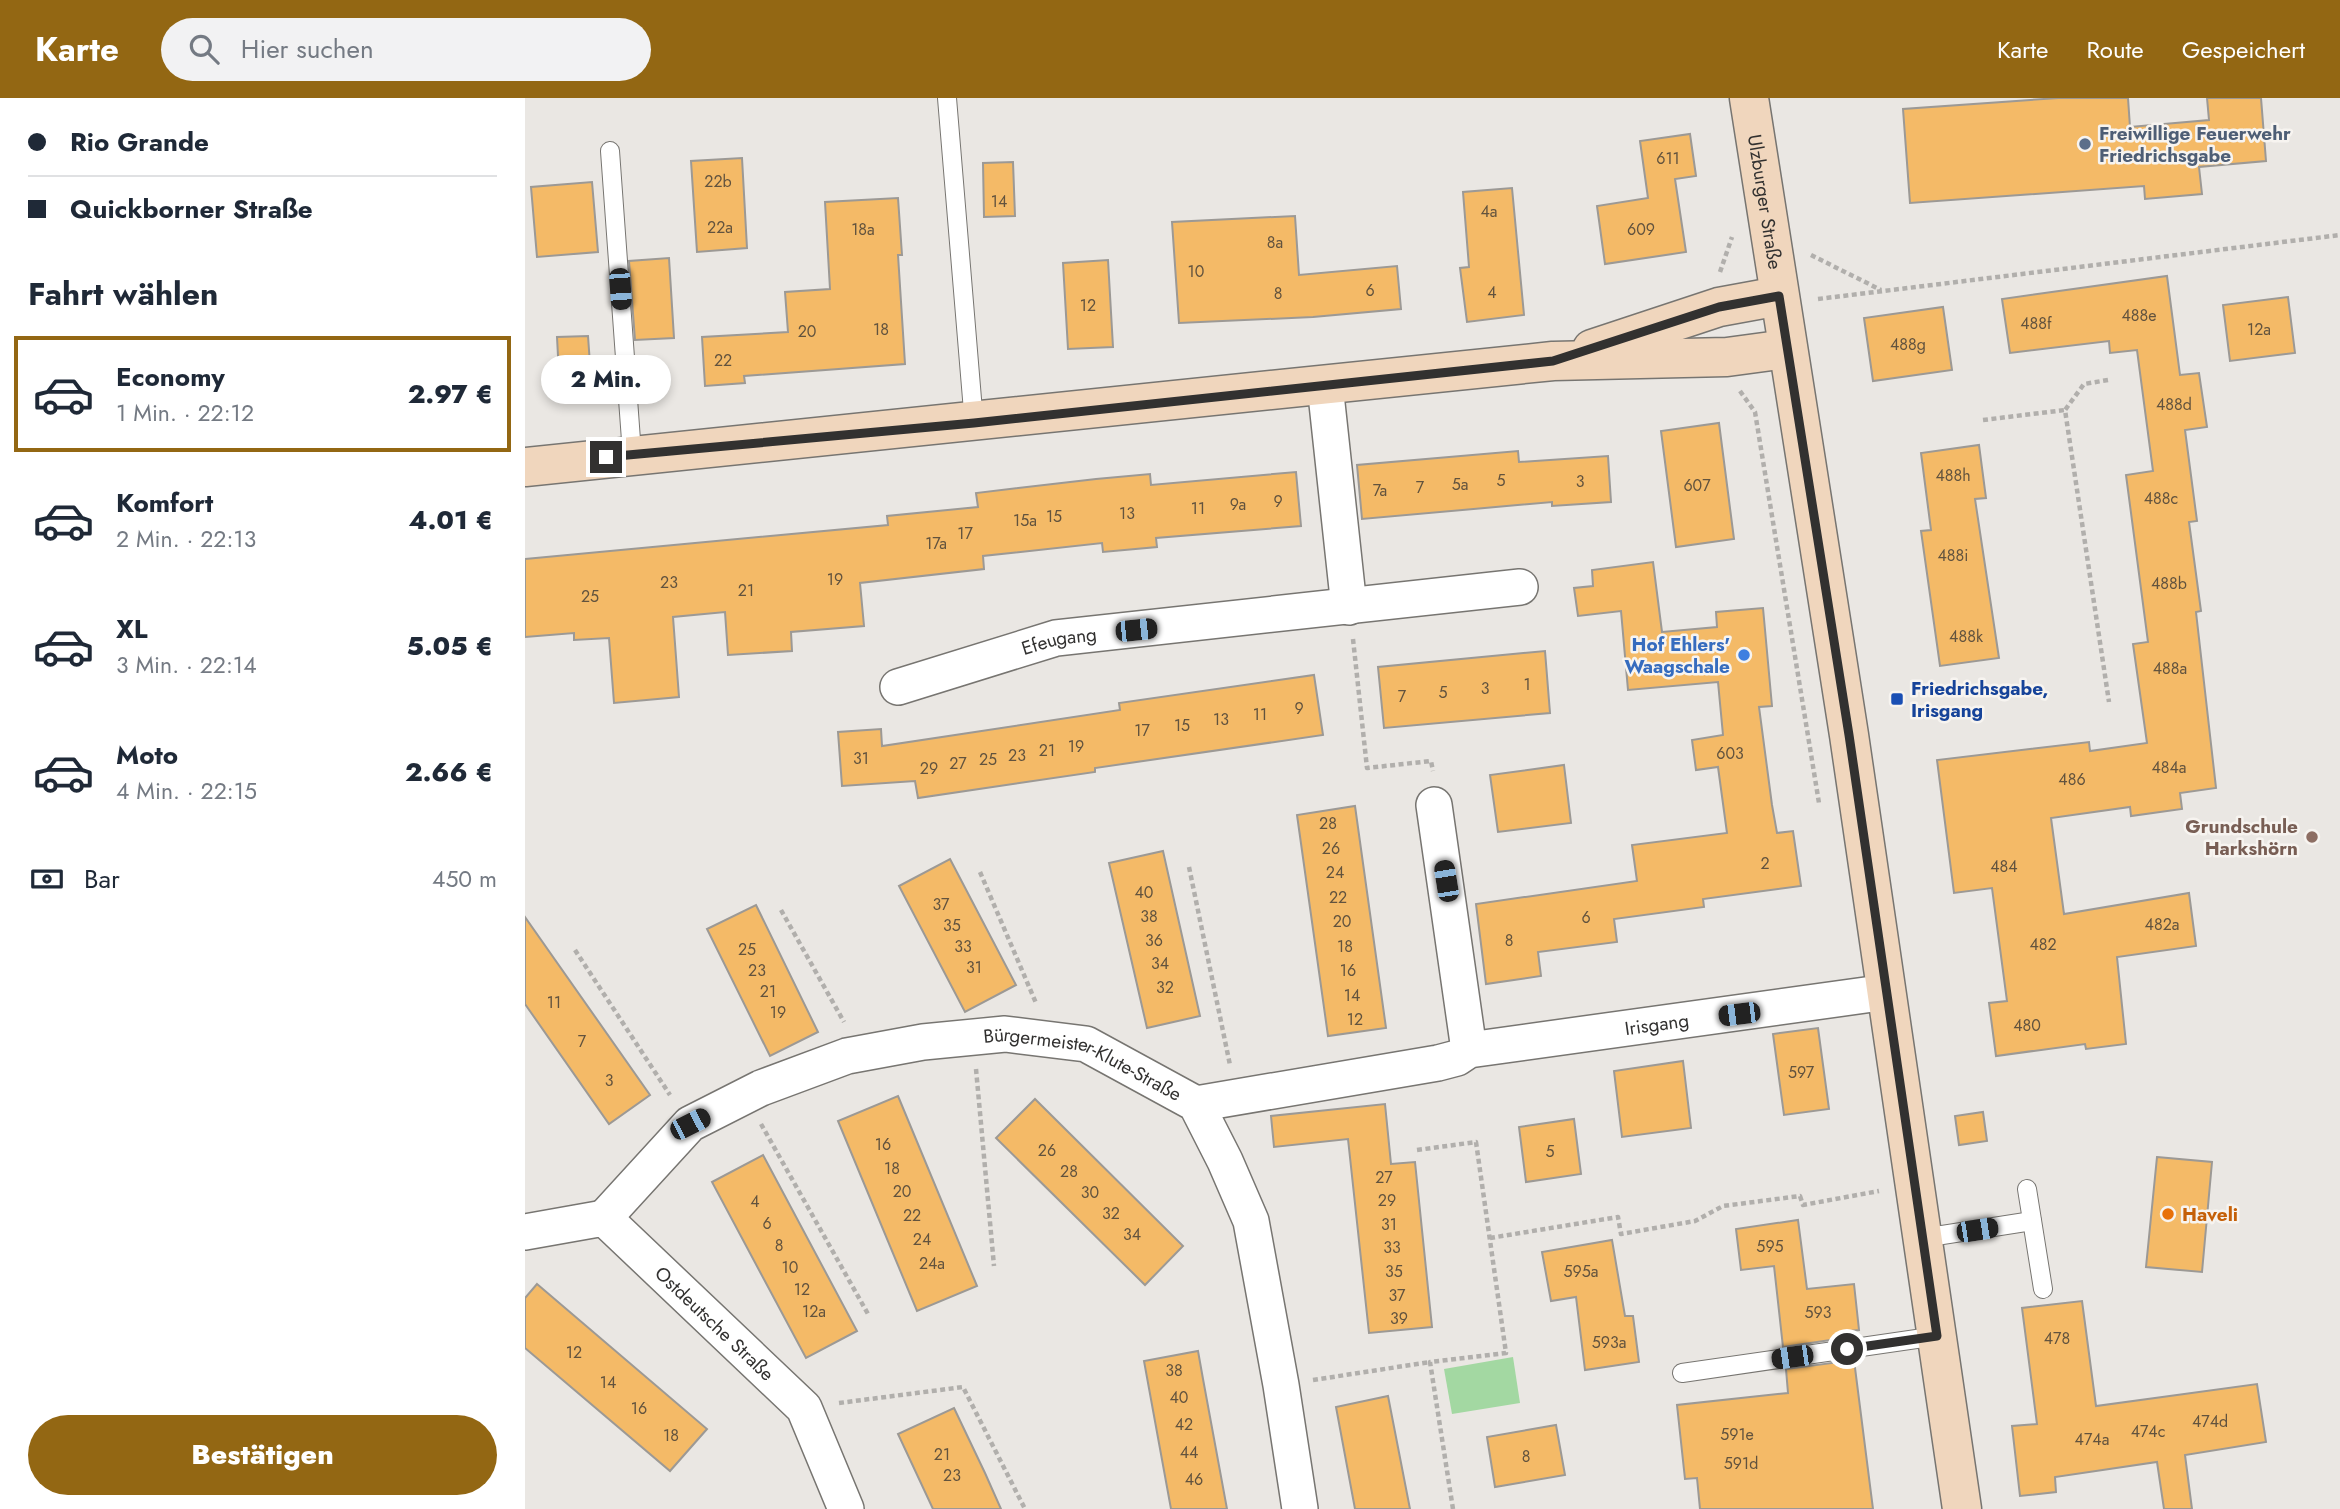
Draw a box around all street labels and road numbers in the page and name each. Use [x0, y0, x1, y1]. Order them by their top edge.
street label: Ulzburger Straße [1741, 132, 1789, 271]
street label: Efeugang [1018, 621, 1098, 662]
street label: Irisgang [1623, 1007, 1691, 1042]
street label: Bürgermeister-Klute-Straße [982, 1021, 1187, 1108]
street label: Ostdeutsche Straße [649, 1260, 780, 1387]

